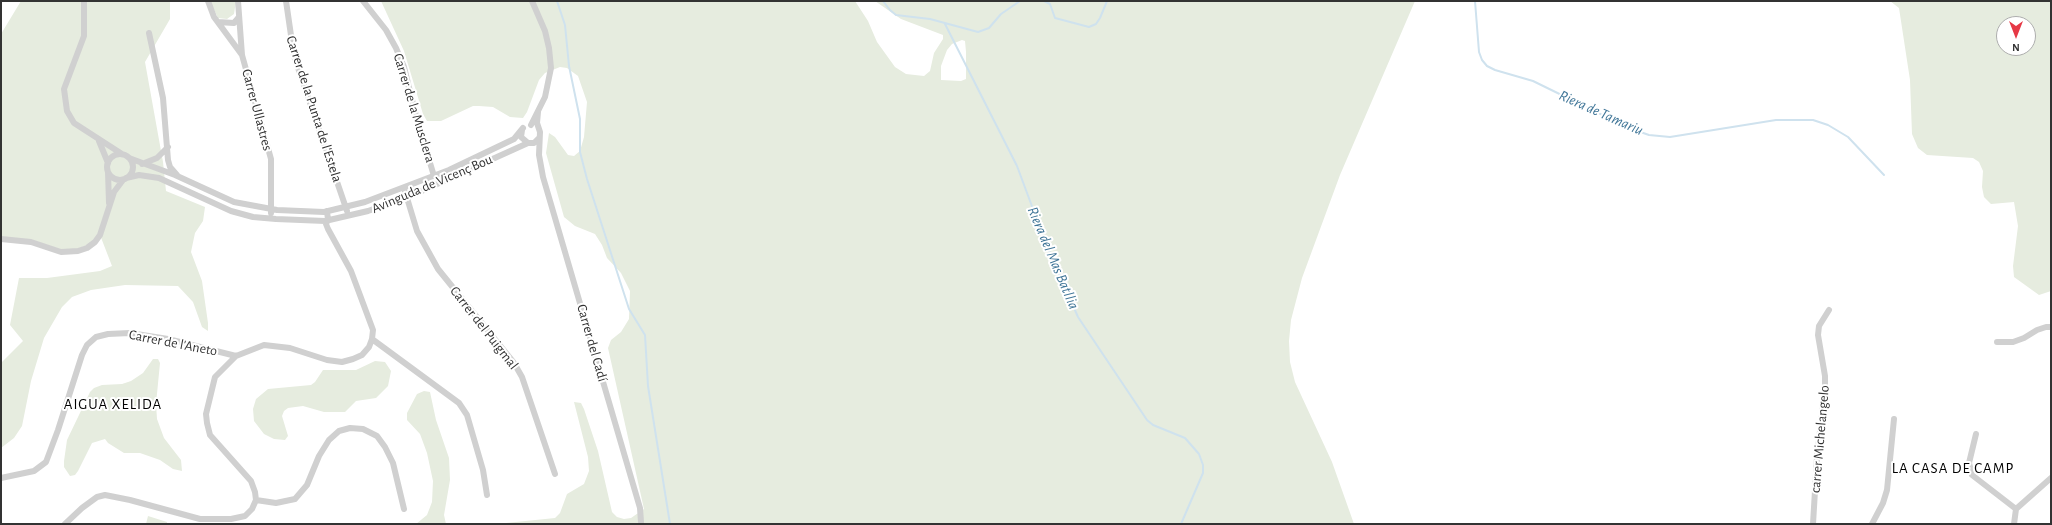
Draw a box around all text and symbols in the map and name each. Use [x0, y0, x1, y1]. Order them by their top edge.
north arrow [1996, 16, 2036, 56]
street label: Carrer de la Punta de l'Estela [282, 34, 346, 184]
text: N [2012, 42, 2020, 53]
street label: Carrer de la Musclera [389, 51, 439, 165]
street label: Carrer Ullastres [238, 67, 276, 153]
water label: Riera de Tamariu [1556, 86, 1646, 140]
street label: Avinguda de Vicenç Bou [369, 151, 495, 217]
water label: Riera del Mas Batllia [1023, 204, 1083, 312]
street label: Carrer del Puigmal [446, 283, 522, 373]
street label: Carrer del Cadí [573, 302, 611, 384]
street label: Carrer de l'Aneto [127, 326, 219, 360]
street label: carrer Michelangelo [1807, 384, 1833, 494]
district label: AIGUA XELIDA [64, 395, 162, 413]
district label: LA CASA DE CAMP [1892, 459, 2014, 477]

